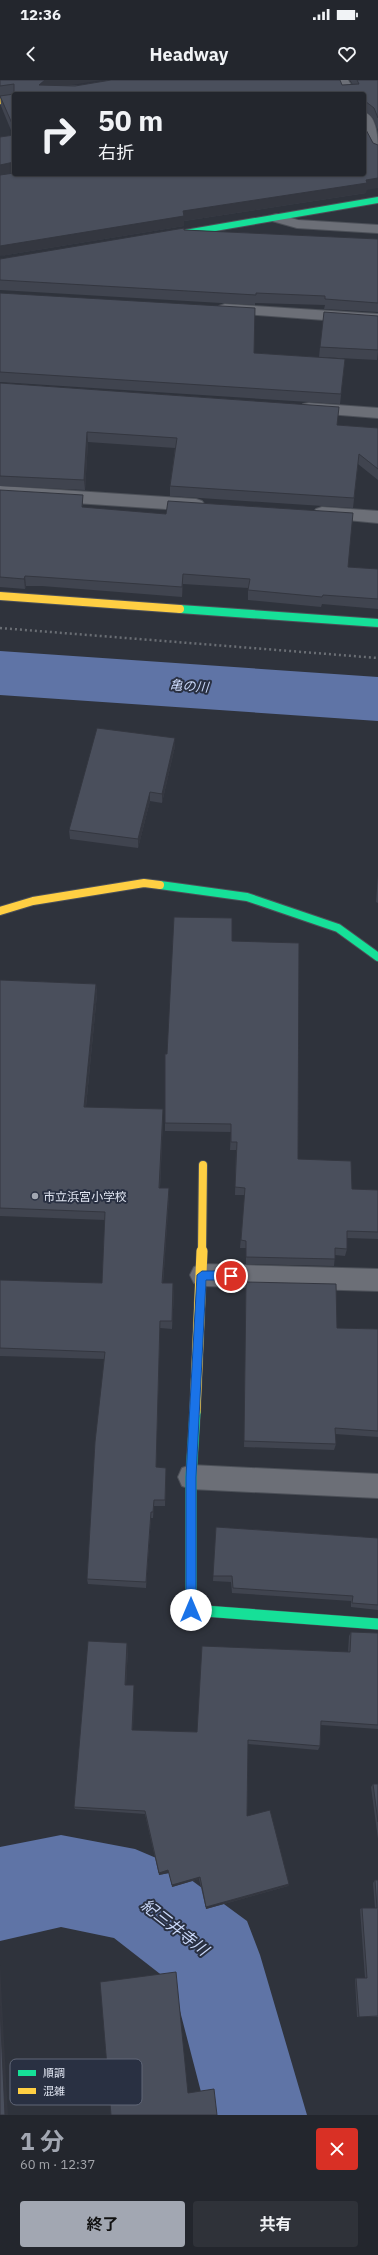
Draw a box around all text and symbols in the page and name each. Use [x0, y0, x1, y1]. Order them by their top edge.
text: 12:36 [20, 5, 61, 24]
icon: back [20, 43, 42, 65]
text: Headway [150, 43, 228, 66]
icon: heart [336, 43, 358, 65]
text: 50 m [98, 102, 163, 139]
icon: right [32, 108, 84, 160]
text: 右折 [98, 141, 134, 164]
water label: 亀の川 [169, 676, 211, 696]
place label: 市立浜宮小学校 [43, 1189, 127, 1204]
marker: 市立浜宮小学校 [30, 1191, 40, 1201]
pin [214, 1259, 248, 1293]
icon: arrive [220, 1265, 242, 1287]
position arrow [170, 1589, 212, 1631]
water label: 紀三井寺川 [137, 1894, 214, 1961]
legend [10, 2059, 142, 2105]
text: 順調 [43, 2066, 65, 2080]
text: 混雑 [43, 2084, 65, 2098]
text: 1 分 [20, 2125, 64, 2157]
button: close [316, 2128, 358, 2170]
text: 60 m · 12:37 [20, 2156, 95, 2173]
button: 終了 [20, 2201, 185, 2247]
button: 共有 [193, 2201, 358, 2247]

